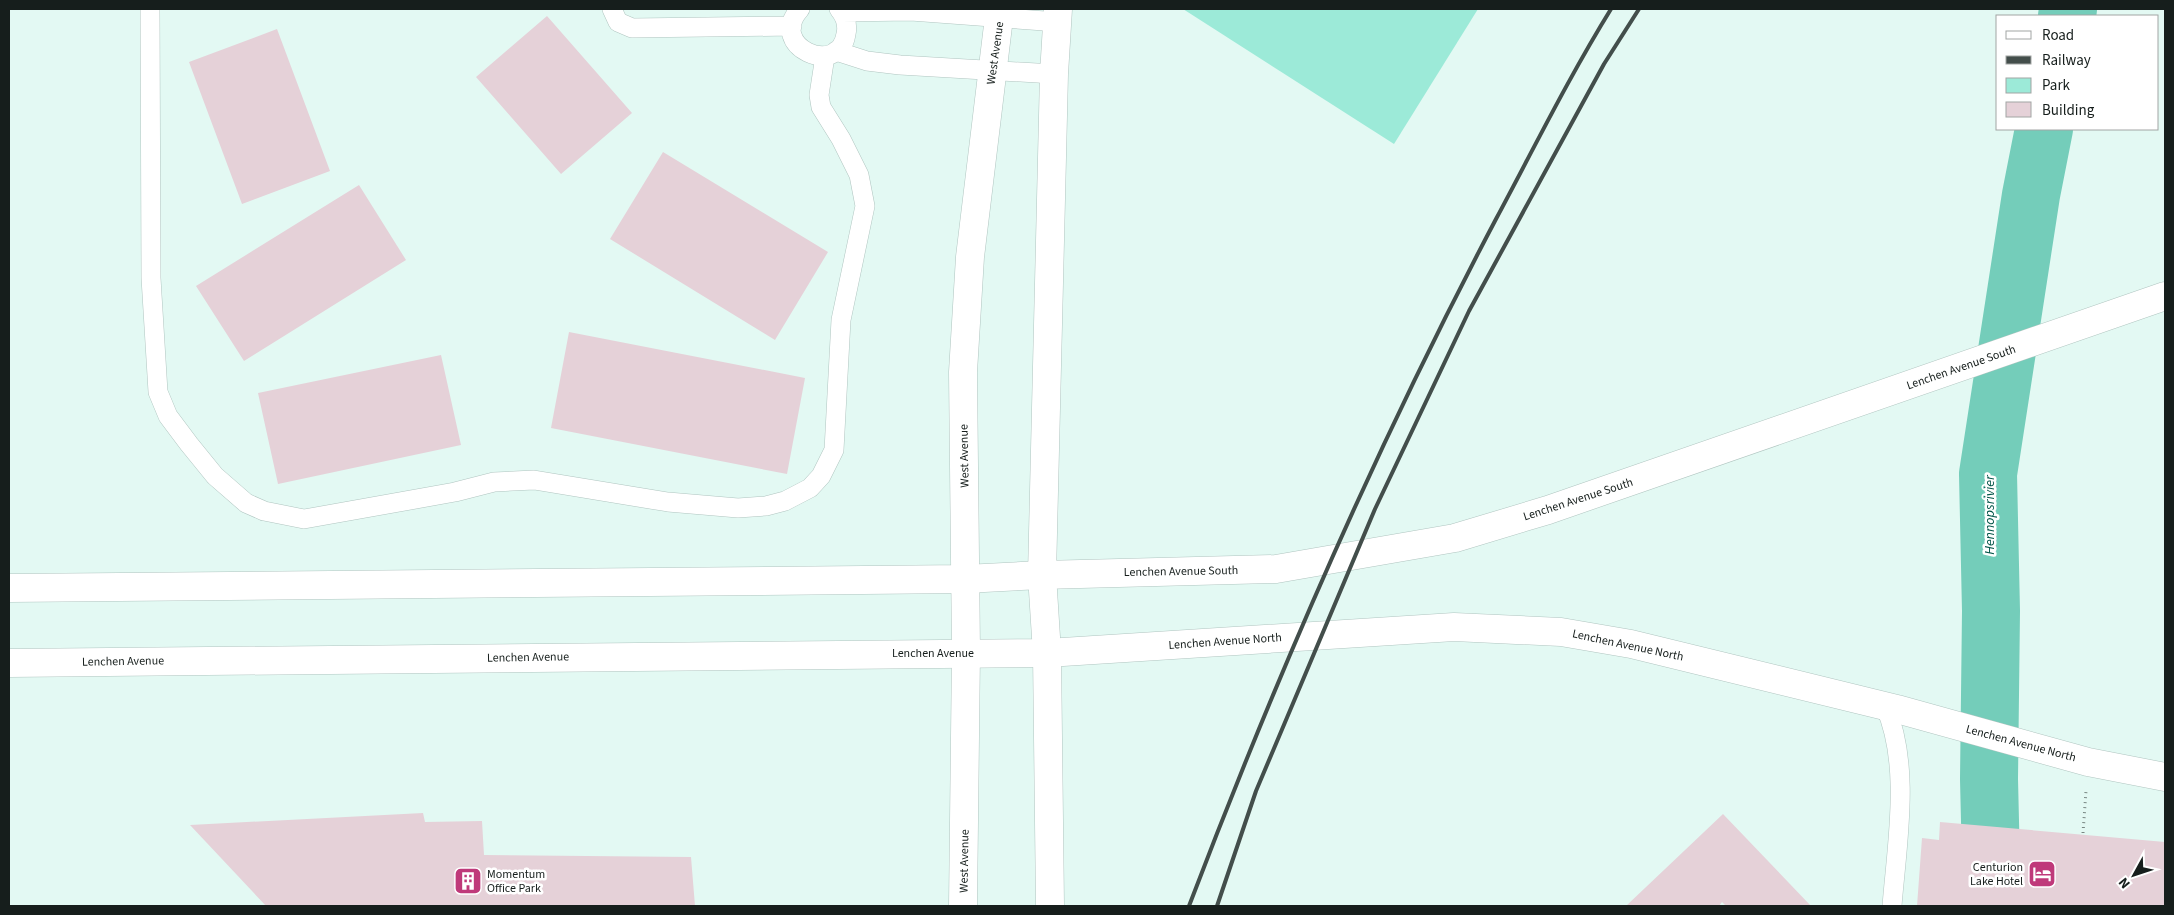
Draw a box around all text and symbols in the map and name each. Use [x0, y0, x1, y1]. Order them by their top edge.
legend [1996, 15, 2159, 130]
street label: West Avenue [983, 20, 1008, 86]
text: Road [2042, 25, 2074, 46]
text: Railway [2042, 50, 2091, 71]
text: Park [2042, 75, 2071, 96]
text: Building [2042, 100, 2095, 121]
street label: Lenchen Avenue South [1904, 341, 2018, 394]
street label: West Avenue [955, 424, 974, 488]
street label: Lenchen Avenue South [1521, 474, 1635, 525]
water label: Hennopsrivier [1980, 474, 2000, 555]
street label: Lenchen Avenue South [1124, 562, 1238, 581]
street label: Lenchen Avenue North [1571, 625, 1685, 666]
street label: Lenchen Avenue North [1168, 629, 1282, 654]
street label: Lenchen Avenue [892, 645, 974, 662]
street label: Lenchen Avenue [487, 648, 569, 667]
street label: Lenchen Avenue [82, 652, 164, 671]
street label: Lenchen Avenue North [1964, 721, 2078, 766]
street label: West Avenue [955, 829, 974, 893]
north arrow [2109, 850, 2159, 900]
place label: Centurion Lake Hotel [1970, 859, 2023, 890]
hotel icon: Centurion Lake Hotel [2027, 859, 2057, 889]
building icon: Momentum Office Park [453, 866, 483, 896]
place label: Momentum Office Park [487, 866, 545, 897]
text: N [2114, 873, 2135, 893]

